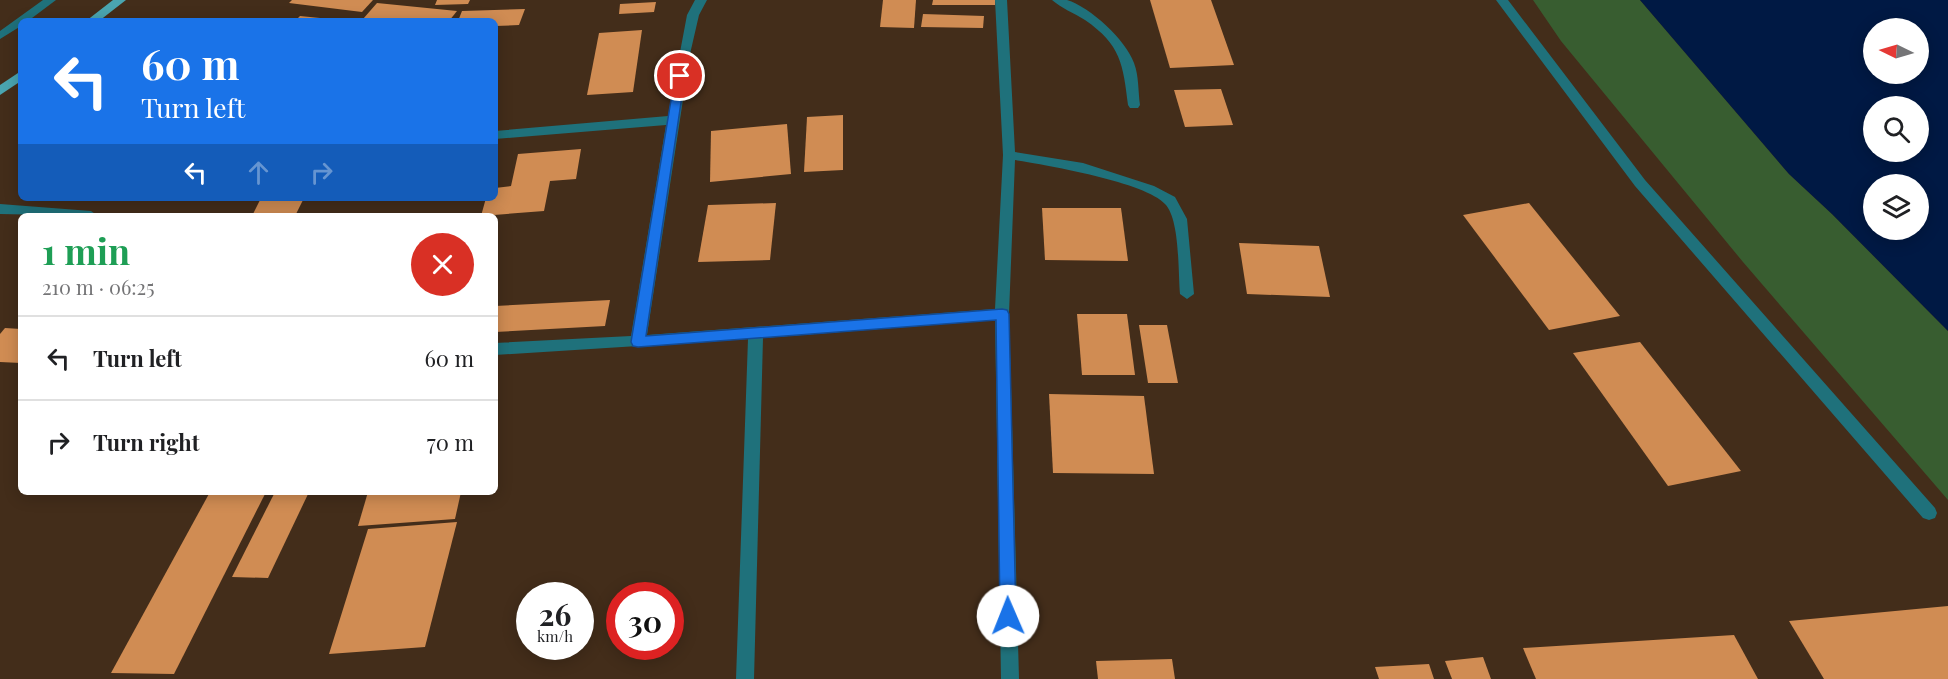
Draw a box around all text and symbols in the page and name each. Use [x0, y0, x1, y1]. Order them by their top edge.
north arrow [1863, 18, 1929, 84]
map controls [1863, 18, 1929, 240]
text: 60 m [141, 35, 239, 91]
icon: left [42, 42, 120, 120]
pin [654, 50, 705, 101]
icon: arrive [663, 59, 696, 92]
text: Turn left [141, 89, 245, 125]
button: search [1863, 96, 1929, 162]
icon: left [179, 156, 212, 189]
icon: ahead [242, 156, 275, 189]
icon: right [305, 156, 338, 189]
button: layers [1863, 174, 1929, 240]
text: 1 min [42, 226, 130, 274]
button: close [411, 233, 474, 296]
text: 210 m · 06:25 [42, 273, 155, 300]
icon: left [42, 342, 75, 375]
text: Turn left [93, 343, 182, 373]
text: 60 m [424, 343, 474, 373]
icon: right [42, 426, 75, 459]
text: Turn right [93, 427, 199, 457]
text: 70 m [427, 427, 474, 457]
speed limit sign: 30 [606, 582, 684, 660]
position arrow [976, 584, 1040, 648]
text: 26 [539, 594, 571, 634]
text: km/h [537, 626, 573, 646]

